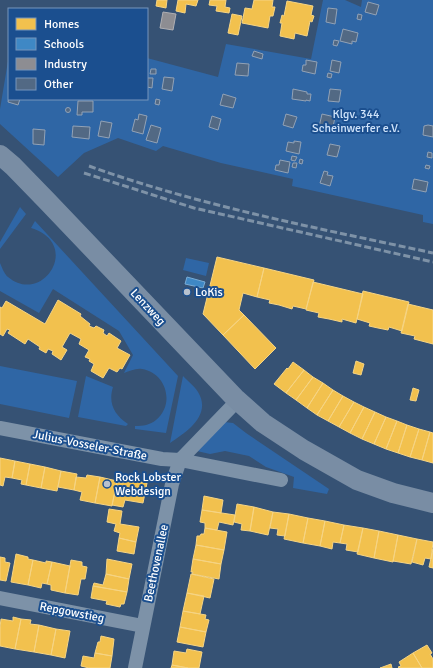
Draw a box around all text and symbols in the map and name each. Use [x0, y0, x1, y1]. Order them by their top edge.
legend [8, 8, 148, 100]
text: Homes [44, 17, 79, 32]
text: Schools [44, 37, 84, 52]
text: Industry [44, 57, 87, 72]
text: Other [44, 77, 74, 92]
park label: Klgv. 344 Scheinwerfer e.V. [312, 107, 400, 136]
place label: LoKis [195, 285, 223, 300]
street label: Lenzweg [127, 286, 168, 329]
marker: LoKis [182, 287, 192, 297]
street label: Julius-Vosseler-Straße [31, 427, 148, 464]
place label: Rock Lobster Webdesign [115, 470, 181, 499]
marker: Rock Lobster Webdesign [102, 479, 112, 489]
street label: Beethovenallee [141, 523, 172, 603]
street label: Repgowstieg [38, 599, 106, 626]

